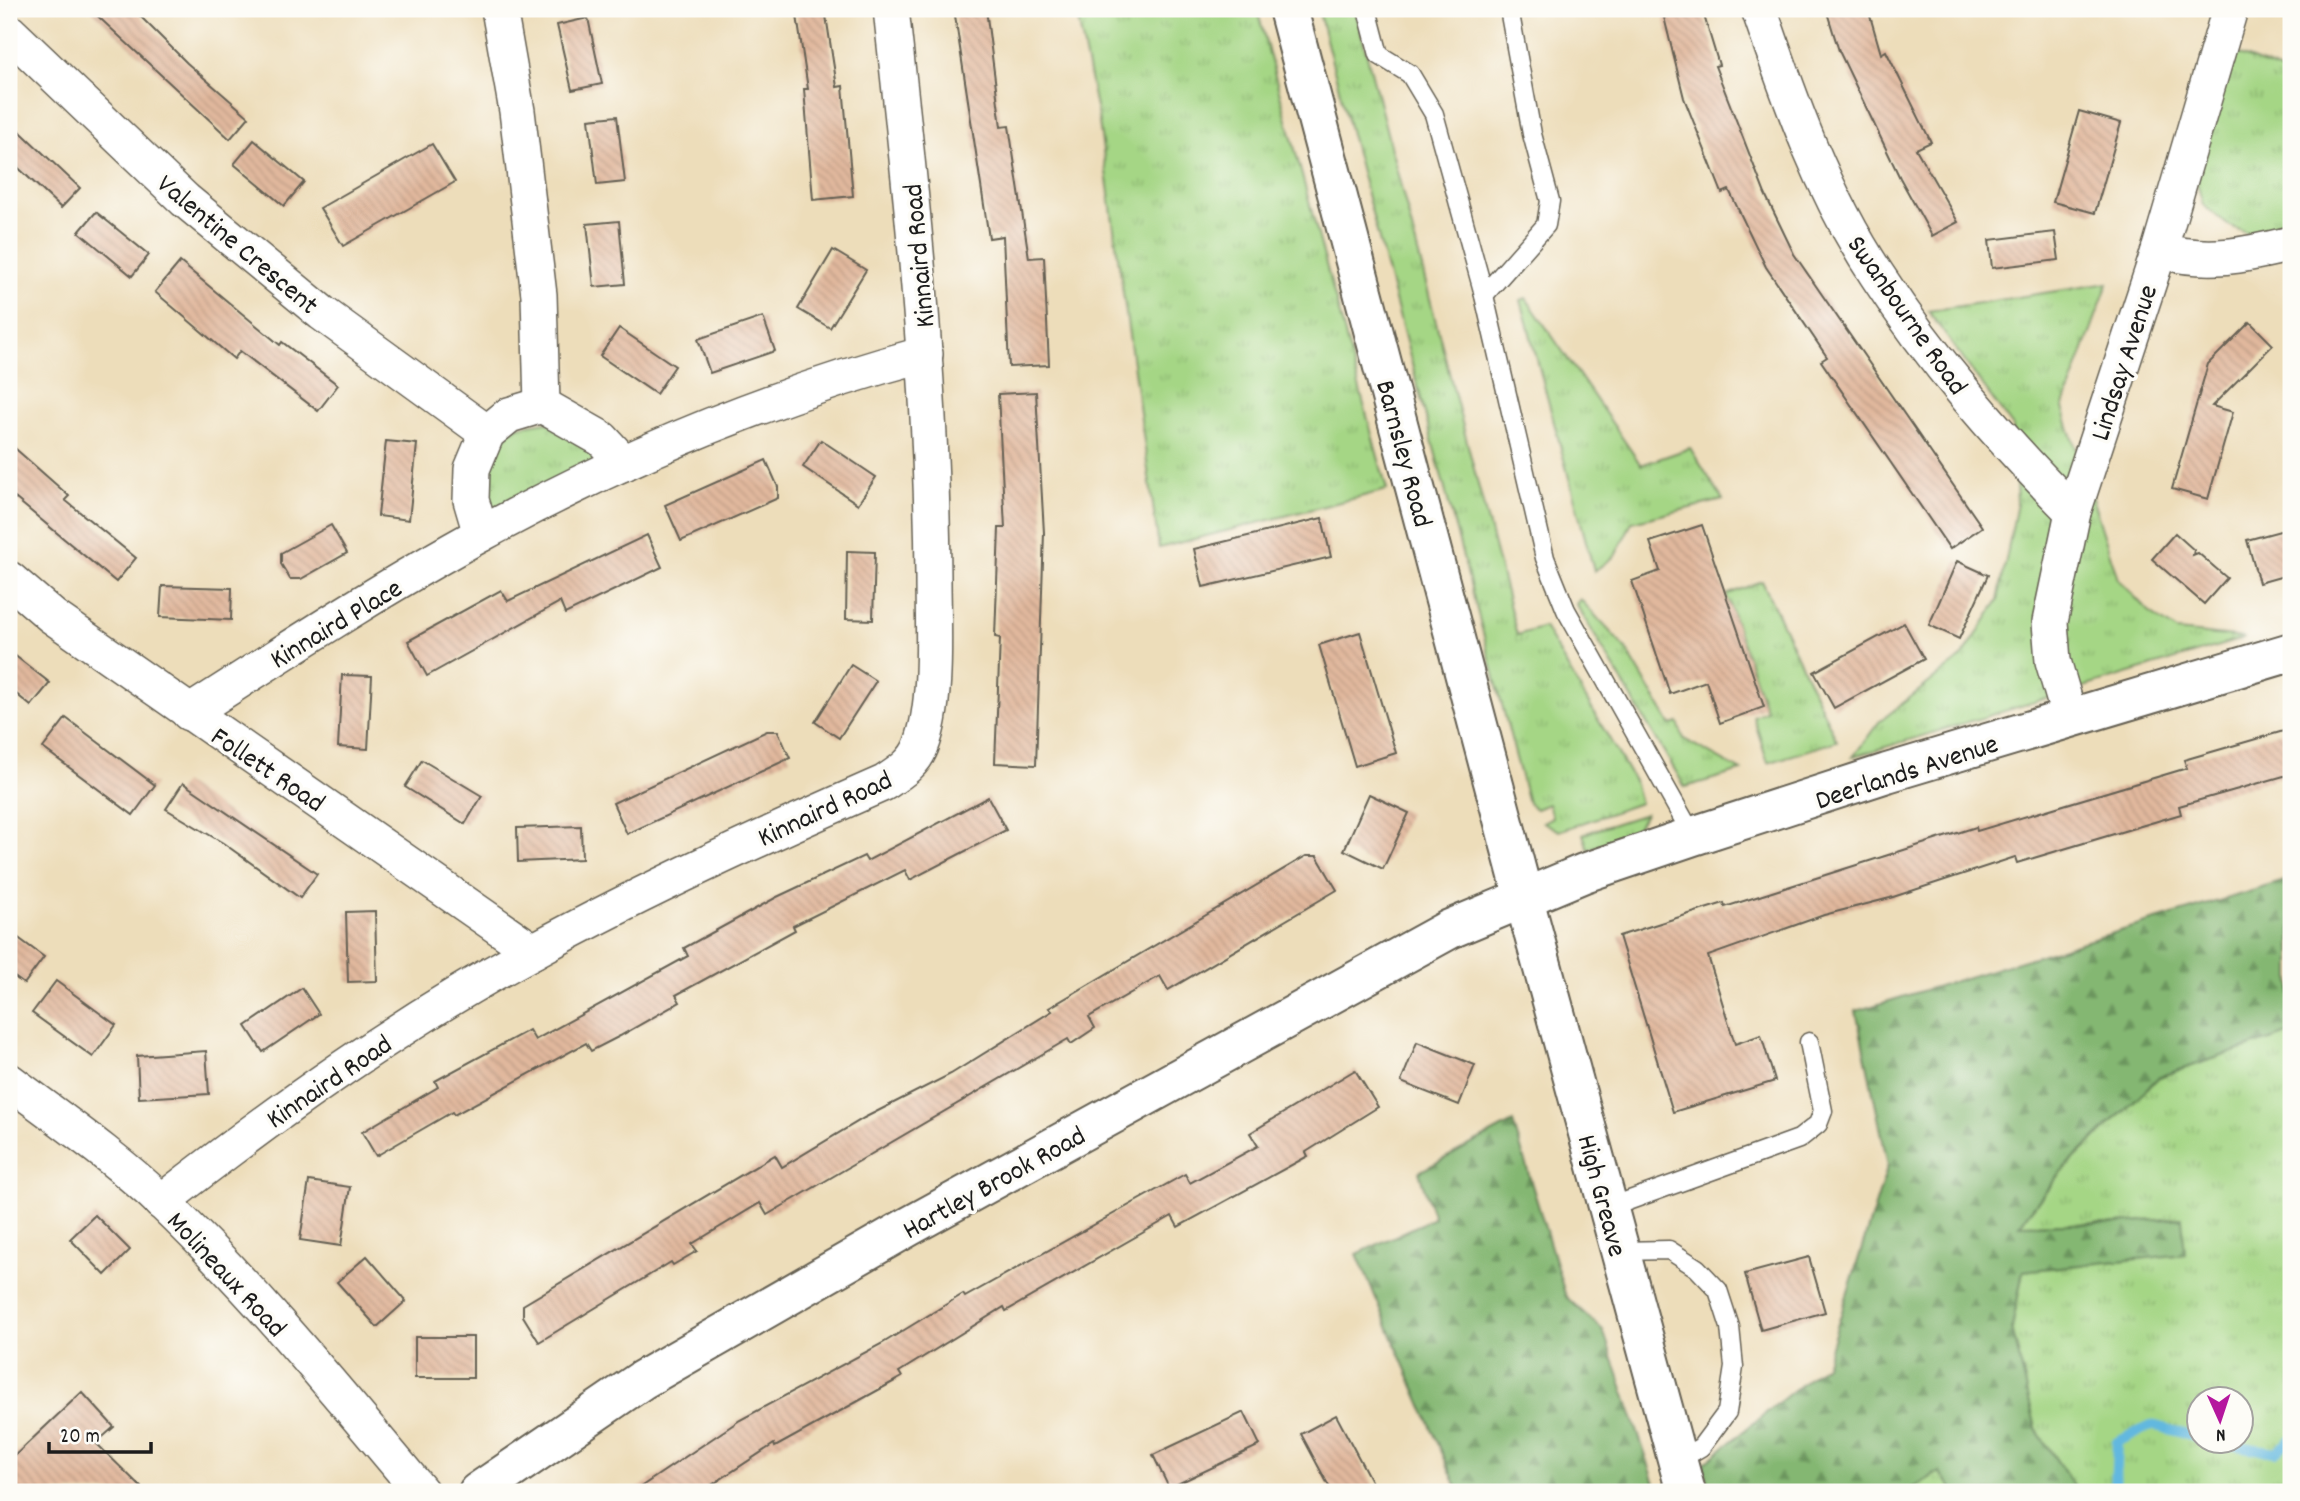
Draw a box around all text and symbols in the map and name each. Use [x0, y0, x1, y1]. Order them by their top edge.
street label: Valentine Crescent [146, 167, 326, 327]
street label: Kinnaird Road [896, 182, 948, 329]
street label: Swanbourne Road [1835, 229, 1975, 405]
street label: Lindsay Avenue [2083, 280, 2171, 447]
street label: Barnsley Road [1362, 376, 1440, 532]
street label: Kinnaird Place [264, 571, 411, 682]
street label: Follett Road [201, 719, 331, 825]
street label: Deerlands Avenue [1811, 726, 2004, 823]
street label: Kinnaird Road [752, 763, 900, 860]
street label: Kinnaird Road [260, 1027, 402, 1141]
street label: Hartley Brook Road [897, 1118, 1094, 1252]
street label: High Greave [1564, 1131, 1635, 1262]
street label: Molineaux Road [155, 1204, 294, 1349]
north arrow [2184, 1386, 2254, 1456]
scale bar [49, 1410, 150, 1454]
text: N [2215, 1420, 2226, 1447]
text: 20 m [60, 1423, 100, 1453]

